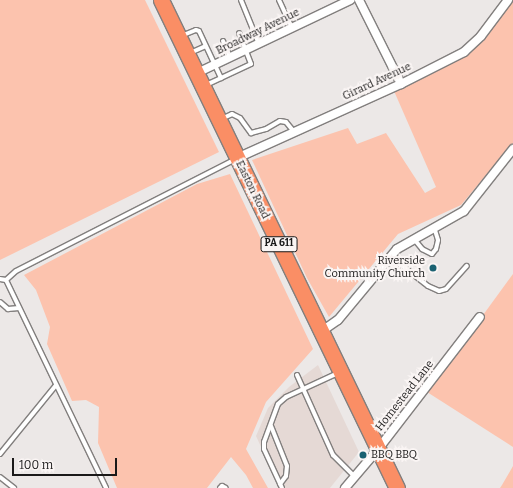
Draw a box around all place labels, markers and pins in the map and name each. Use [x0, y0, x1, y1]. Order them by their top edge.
place label: Riverside Community Church [325, 255, 425, 281]
marker: Riverside Community Church [428, 263, 438, 273]
place label: BBQ BBQ [371, 448, 417, 462]
marker: BBQ BBQ [358, 450, 368, 460]

